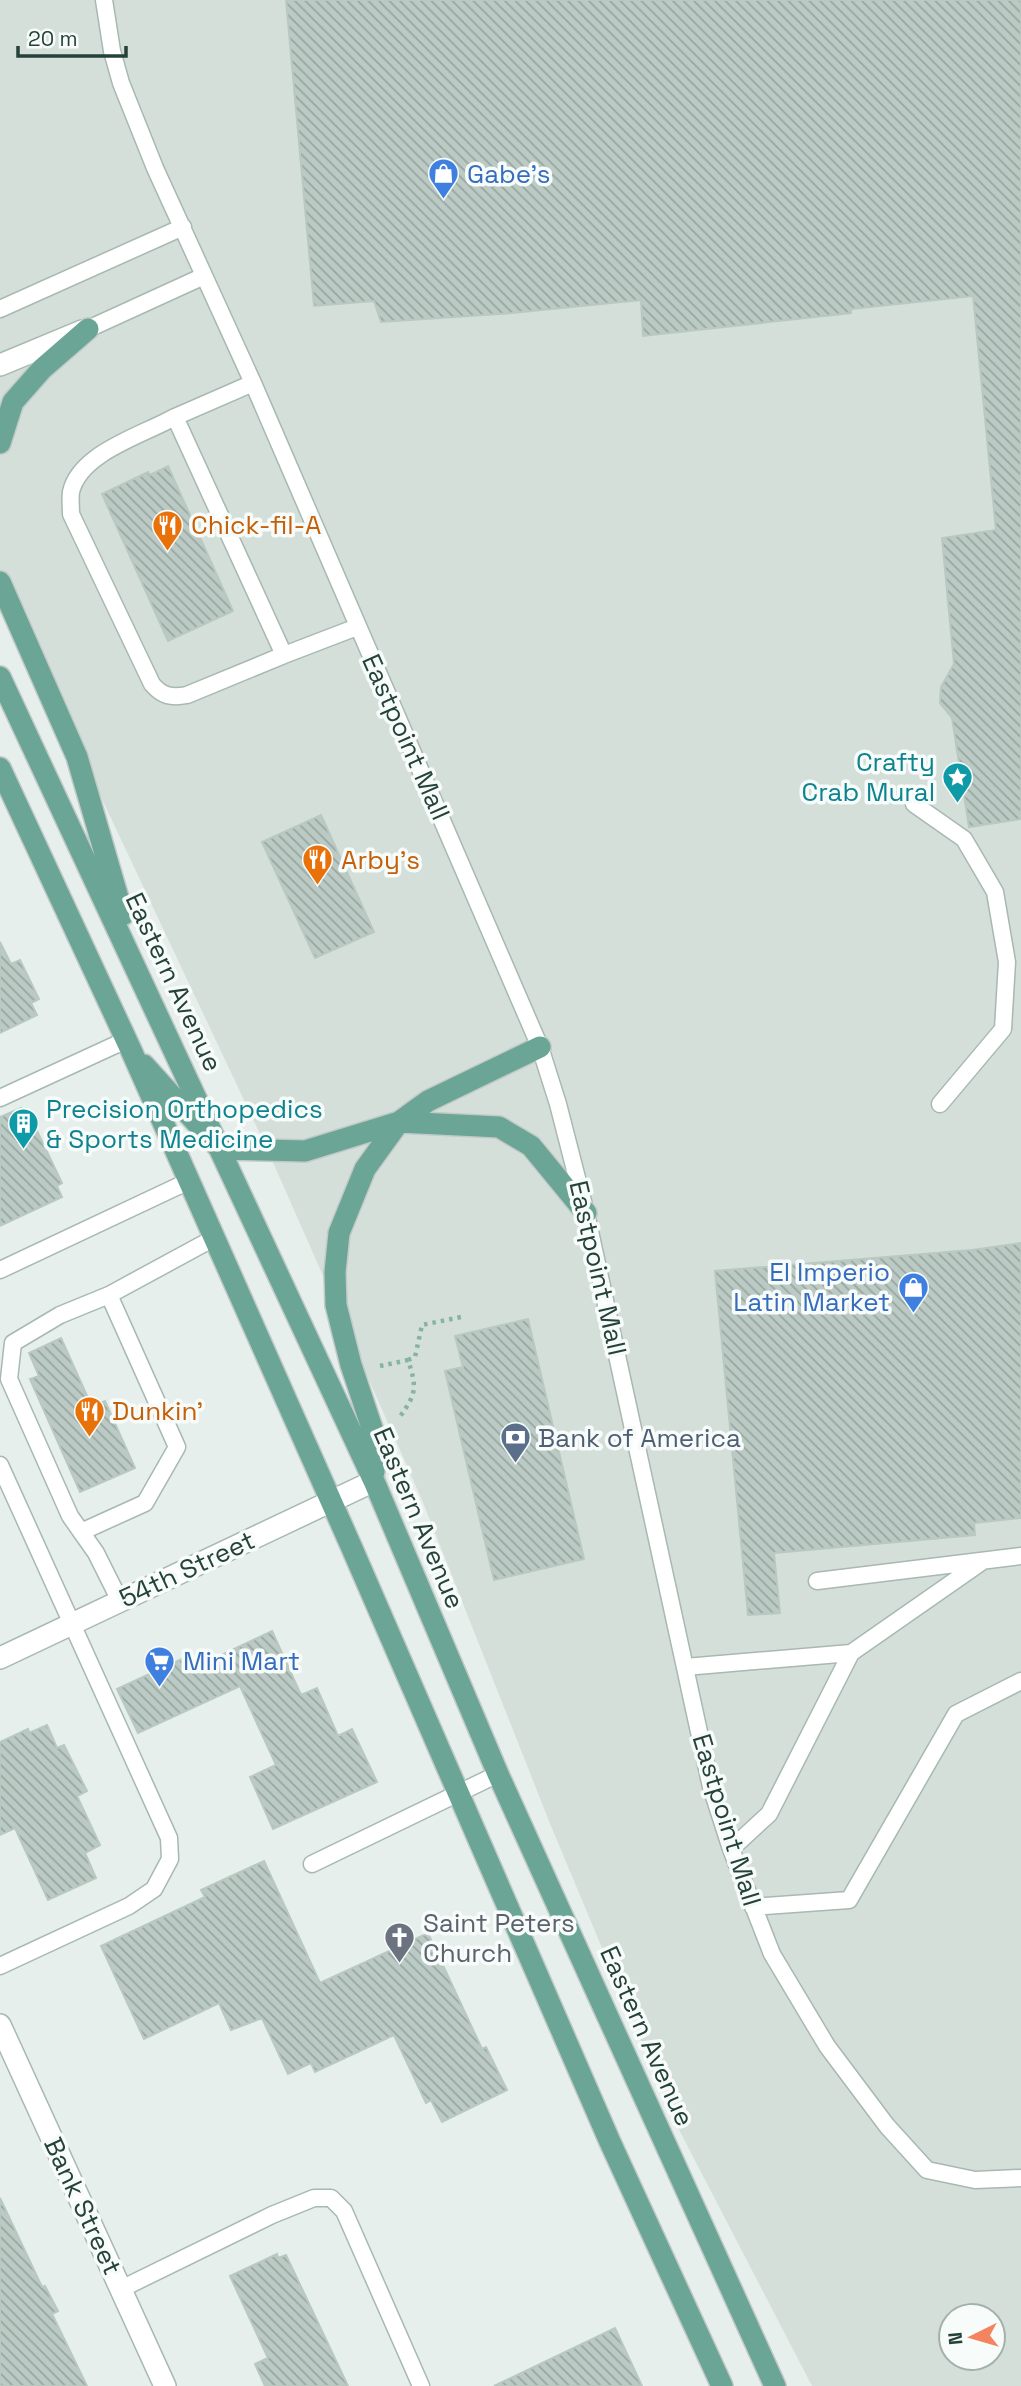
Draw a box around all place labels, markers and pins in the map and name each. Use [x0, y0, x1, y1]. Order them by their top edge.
shop icon: Gabe's [427, 157, 461, 201]
place label: Gabe's [467, 157, 551, 191]
restaurant icon: Chick-fil-A [151, 508, 185, 552]
place label: Chick-fil-A [191, 508, 321, 542]
place label: Crafty Crab Mural [801, 745, 935, 809]
place icon: Crafty Crab Mural [941, 760, 975, 804]
restaurant icon: Arby's [301, 843, 335, 887]
place label: Arby's [341, 843, 420, 877]
place label: Precision Orthopedics & Sports Medicine [46, 1092, 323, 1156]
building icon: Precision Orthopedics & Sports Medicine [6, 1107, 40, 1151]
place label: El Imperio Latin Market [733, 1255, 890, 1319]
shop icon: El Imperio Latin Market [896, 1270, 930, 1314]
restaurant icon: Dunkin' [72, 1394, 106, 1438]
place label: Dunkin' [112, 1394, 203, 1428]
bank icon: Bank of America [498, 1421, 532, 1465]
place label: Bank of America [538, 1421, 741, 1455]
supermarket icon: Mini Mart [143, 1644, 177, 1688]
place label: Mini Mart [183, 1644, 300, 1678]
place label: Saint Peters Church [423, 1906, 575, 1970]
church icon: Saint Peters Church [383, 1921, 417, 1965]

